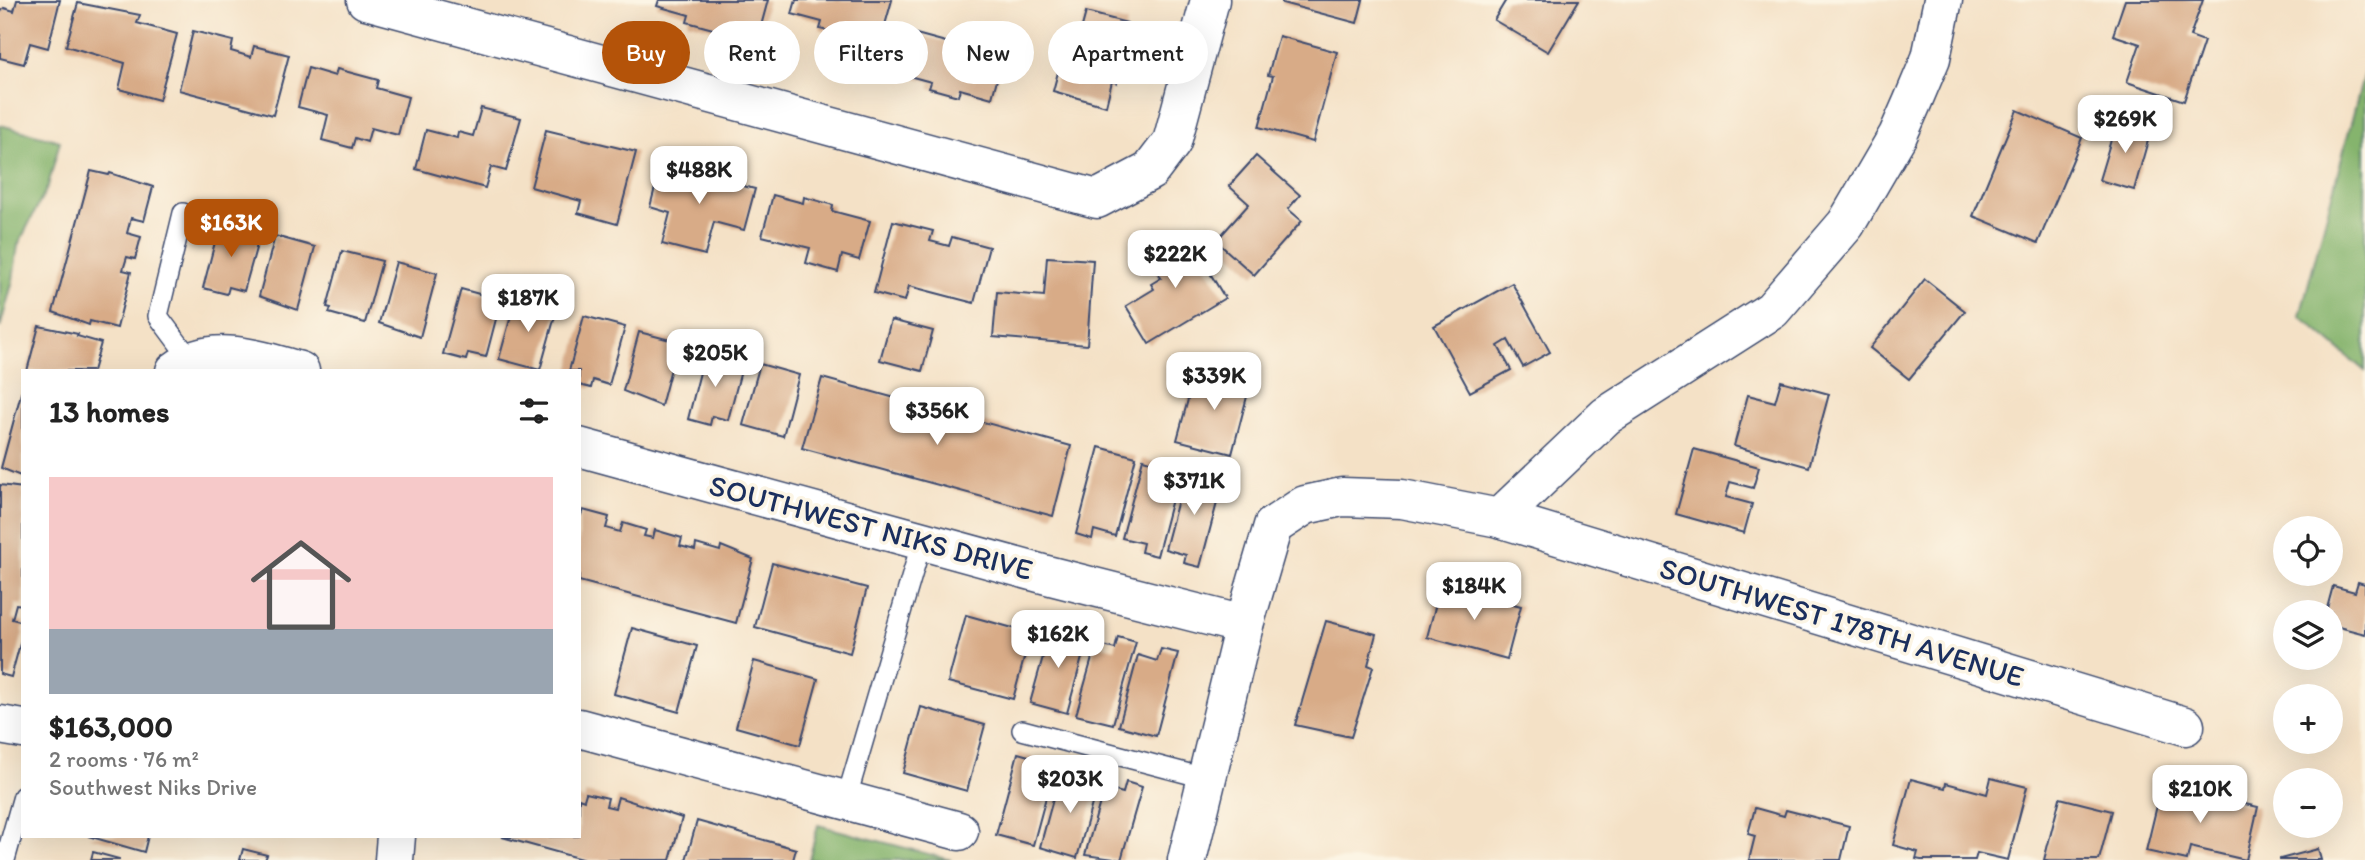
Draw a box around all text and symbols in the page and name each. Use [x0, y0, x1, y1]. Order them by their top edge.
chip: Buy [602, 21, 690, 84]
chip: Rent [704, 21, 800, 84]
chip: Filters [814, 21, 928, 84]
chip: New [942, 21, 1034, 84]
chip: Apartment [1048, 21, 1208, 84]
pin: $269K [2076, 96, 2174, 155]
text: $269K [2094, 104, 2156, 132]
pin: $488K [650, 146, 748, 206]
text: $488K [666, 155, 732, 183]
pin: $163K [182, 200, 280, 259]
text: $163K [200, 208, 262, 236]
pin: $222K [1126, 230, 1224, 290]
text: $222K [1144, 239, 1206, 267]
pin: $187K [479, 274, 577, 334]
text: $187K [497, 283, 559, 311]
pin: $205K [666, 330, 764, 389]
text: $205K [683, 338, 747, 366]
pin: $339K [1165, 352, 1263, 412]
text: $339K [1182, 361, 1246, 389]
pin: $356K [888, 388, 986, 447]
icon: filters [515, 392, 553, 430]
text: 13 homes [49, 393, 169, 430]
text: $356K [905, 396, 969, 424]
pin: $371K [1145, 458, 1243, 517]
street label: SOUTHWEST NIKS DRIVE [705, 466, 1037, 588]
text: $371K [1164, 466, 1224, 494]
map controls [2273, 516, 2343, 838]
button: locate [2273, 516, 2343, 586]
icon: home [238, 522, 364, 648]
street label: SOUTHWEST 178TH AVENUE [1655, 549, 2029, 695]
pin: $184K [1425, 562, 1523, 622]
text: $184K [1442, 571, 1506, 599]
button: layers [2273, 600, 2343, 670]
pin: $162K [1009, 610, 1107, 670]
text: $162K [1027, 619, 1089, 647]
button: + [2273, 684, 2343, 754]
text: $163,000 [49, 708, 173, 745]
text: 2 rooms · 76 m² [49, 745, 199, 773]
pin: $203K [1021, 756, 1119, 815]
text: $203K [1037, 764, 1103, 792]
pin: $210K [2151, 766, 2249, 825]
button: − [2273, 768, 2343, 838]
text: Southwest Niks Drive [49, 773, 257, 801]
text: $210K [2168, 774, 2232, 802]

